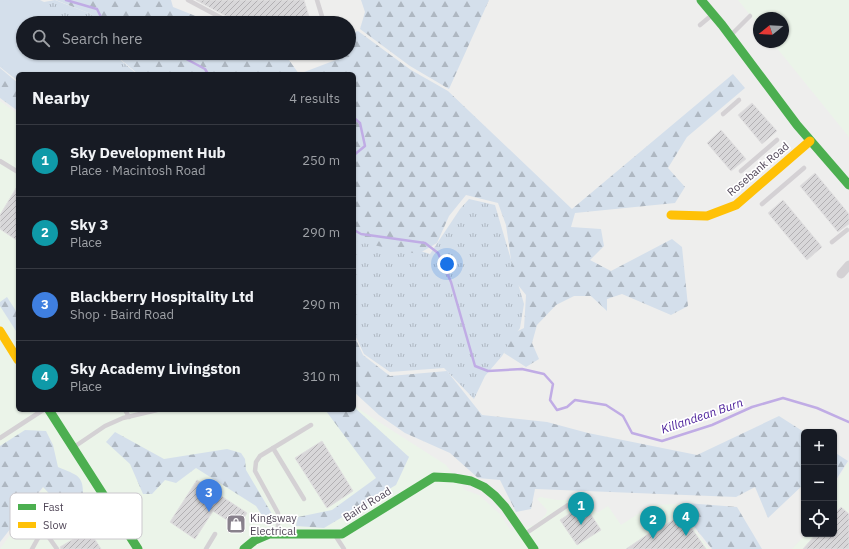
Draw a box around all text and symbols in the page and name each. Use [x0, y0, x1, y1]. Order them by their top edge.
north arrow [753, 12, 789, 48]
search box [16, 16, 356, 60]
icon: search [30, 27, 52, 49]
text: Search here [62, 29, 142, 48]
text: Nearby [32, 87, 90, 109]
text: 4 results [289, 90, 340, 107]
street label: Rosebank Road [724, 139, 792, 199]
text: Sky Development Hub [70, 143, 226, 162]
text: 1 [41, 152, 49, 169]
text: 250 m [302, 152, 340, 169]
text: Place · Macintosh Road [70, 162, 205, 179]
text: Sky 3 [70, 215, 109, 234]
text: 2 [41, 224, 49, 241]
text: 290 m [302, 224, 340, 241]
text: Place [70, 234, 102, 251]
your location [437, 254, 457, 274]
text: Blackberry Hospitality Ltd [70, 287, 254, 306]
text: 3 [41, 296, 49, 313]
text: 290 m [302, 296, 340, 313]
text: Shop · Baird Road [70, 306, 174, 323]
text: Sky Academy Livingston [70, 359, 241, 378]
text: 4 [41, 368, 49, 385]
text: 310 m [302, 368, 340, 385]
text: Place [70, 378, 102, 395]
water label: Killandean Burn [659, 394, 745, 437]
map controls [801, 429, 837, 537]
button: + [801, 429, 837, 465]
button: − [801, 465, 837, 501]
pin: 3 [196, 479, 222, 512]
street label: Baird Road [340, 484, 394, 524]
pin: 1 [568, 492, 594, 525]
legend [10, 493, 142, 539]
text: Fast [43, 500, 64, 514]
button: locate [801, 501, 837, 537]
pin: 4 [673, 503, 699, 536]
pin: 2 [640, 506, 666, 539]
place label: Kingsway Electrical [250, 511, 297, 538]
shop icon: Kingsway Electrical [225, 513, 247, 535]
text: Slow [43, 518, 67, 532]

